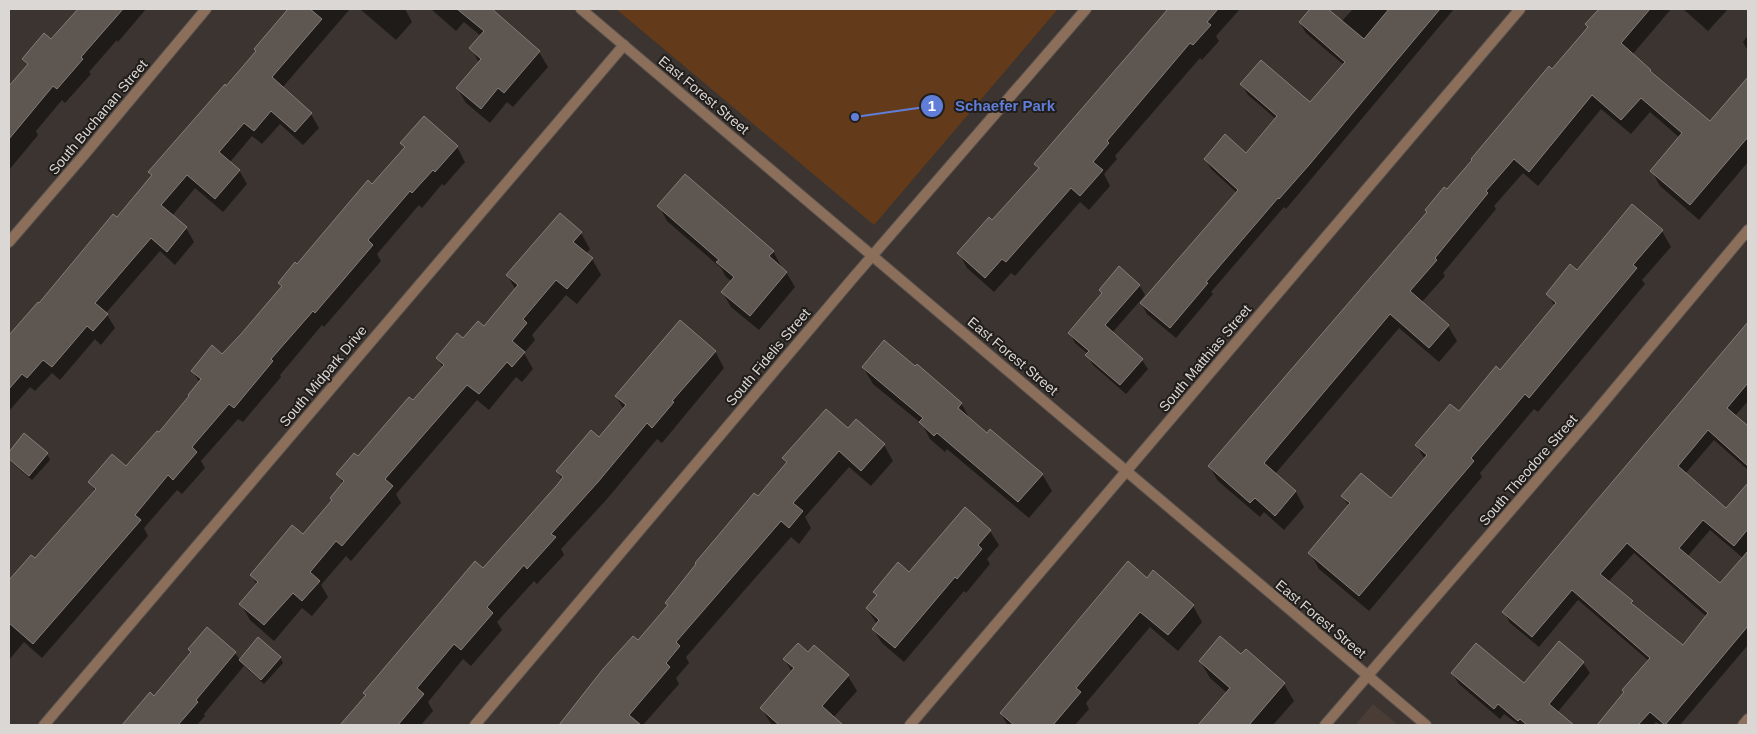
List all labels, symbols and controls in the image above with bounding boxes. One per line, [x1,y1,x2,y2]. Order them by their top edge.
street label: East Forest Street [656,53,752,137]
street label: South Buchanan Street [45,56,151,178]
callout: Schaefer Park [920,91,1065,121]
text: 1 [928,97,936,114]
text: Schaefer Park [955,97,1056,114]
street label: South Matthias Street [1156,301,1254,415]
street label: South Fidelis Street [723,305,813,409]
street label: East Forest Street [965,314,1061,398]
street label: South Midpark Drive [276,322,370,430]
street label: South Theodore Street [1476,411,1580,529]
street label: East Forest Street [1273,577,1369,661]

